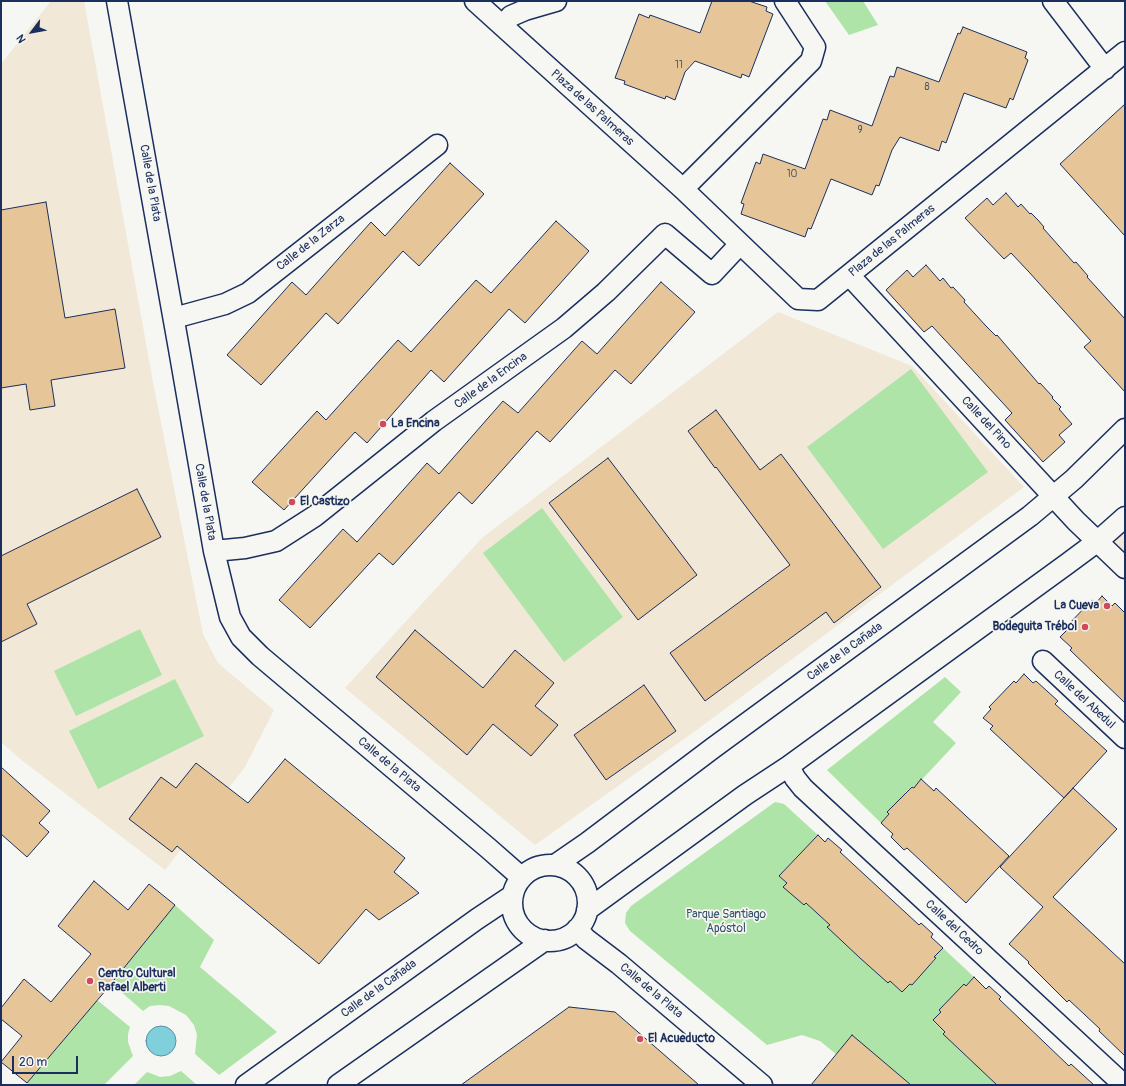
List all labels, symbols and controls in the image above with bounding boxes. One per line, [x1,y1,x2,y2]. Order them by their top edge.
north arrow [12,12,52,52]
text: N [14,32,29,45]
house number: 11 [675,59,683,71]
street label: Plaza de las Palmeras [547,67,637,149]
house number: 8 [924,81,930,93]
house number: 9 [857,124,863,136]
street label: Calle de la Plata [136,143,164,223]
house number: 10 [787,168,797,180]
street label: Plaza de las Palmeras [846,202,938,280]
street label: Calle de la Zarza [274,212,348,274]
street label: Calle de la Encina [452,350,530,412]
street label: Calle del Pino [958,394,1014,452]
place label: La Encina [391,417,439,431]
marker: La Encina [378,419,388,429]
street label: Calle de la Plata [191,462,219,542]
place label: El Castizo [300,495,350,509]
marker: El Castizo [287,497,297,507]
place label: La Cueva [1054,599,1099,613]
marker: La Cueva [1102,601,1112,611]
street label: Calle de la Cañada [804,620,886,684]
place label: Bodeguita Trébol [992,620,1077,634]
marker: Bodeguita Trébol [1080,622,1090,632]
street label: Calle del Abedul [1050,668,1118,732]
street label: Calle de la Plata [355,734,423,796]
street label: Calle del Cedro [922,897,986,959]
park label: Parque Santiago Apóstol [686,908,766,936]
street label: Calle de la Cañada [338,957,420,1021]
street label: Calle de la Plata [617,960,685,1022]
place label: Centro Cultural Rafael Alberti [98,967,176,995]
marker: Centro Cultural Rafael Alberti [85,976,95,986]
place label: El Acueducto [648,1032,715,1046]
marker: El Acueducto [635,1034,645,1044]
scale bar [14,1048,80,1074]
text: 20 m [19,1055,47,1070]

